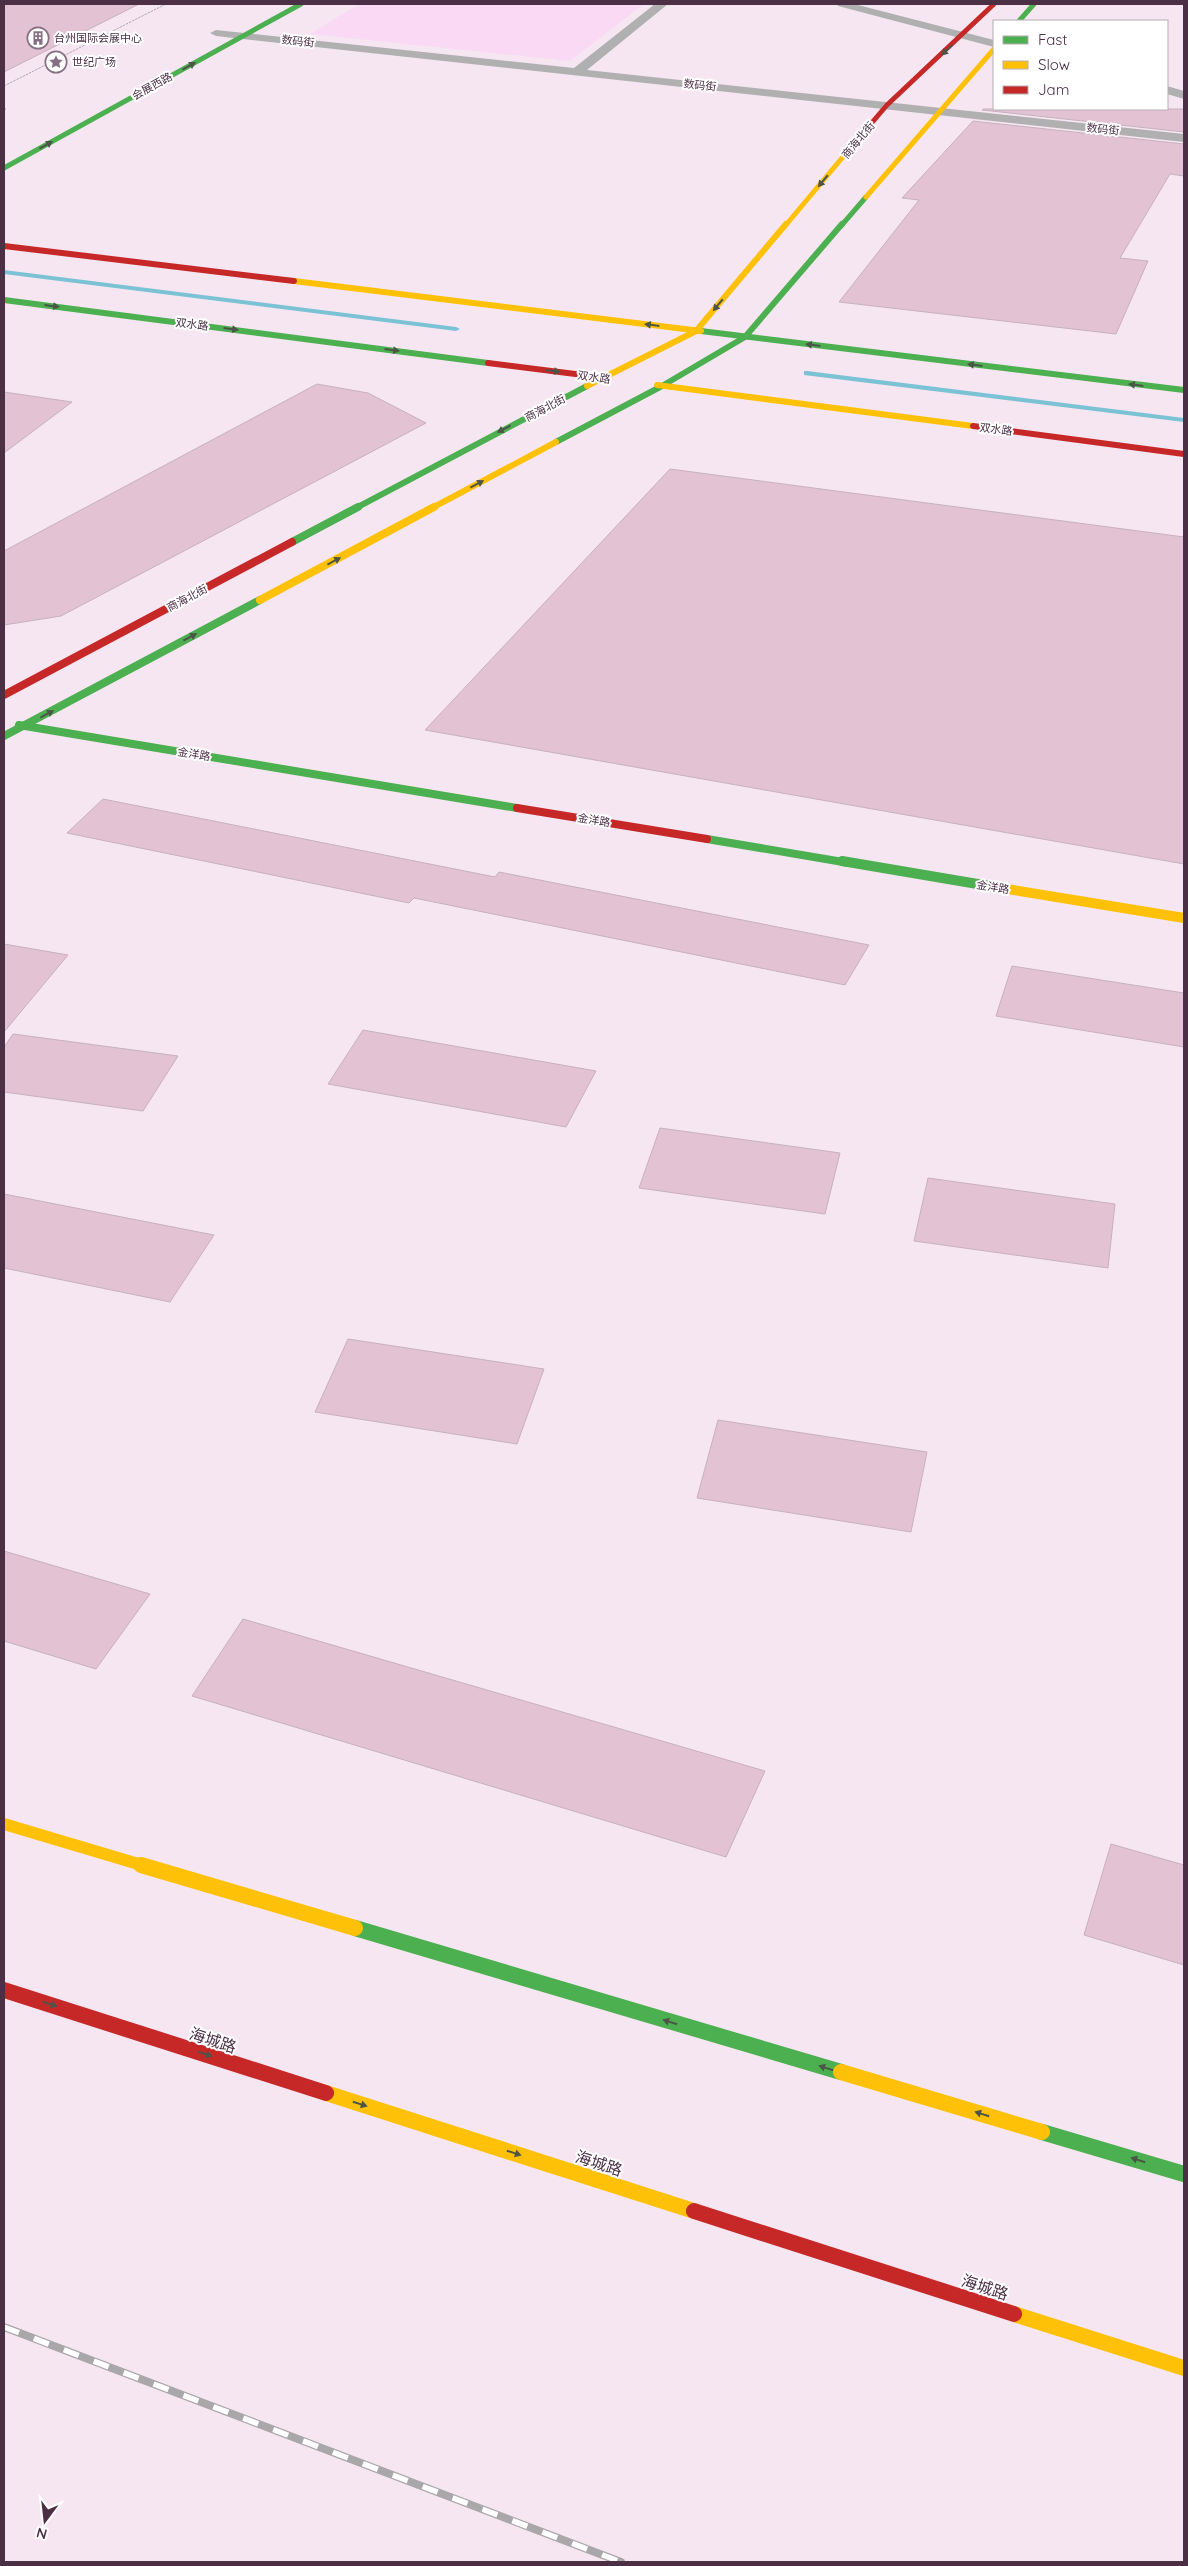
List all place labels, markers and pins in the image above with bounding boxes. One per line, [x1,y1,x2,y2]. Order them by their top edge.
building icon: 台州国际会展中心 [26,26,50,50]
place label: 台州国际会展中心 [54,31,142,45]
place icon: 世纪广场 [44,50,68,74]
place label: 世纪广场 [72,55,116,69]

